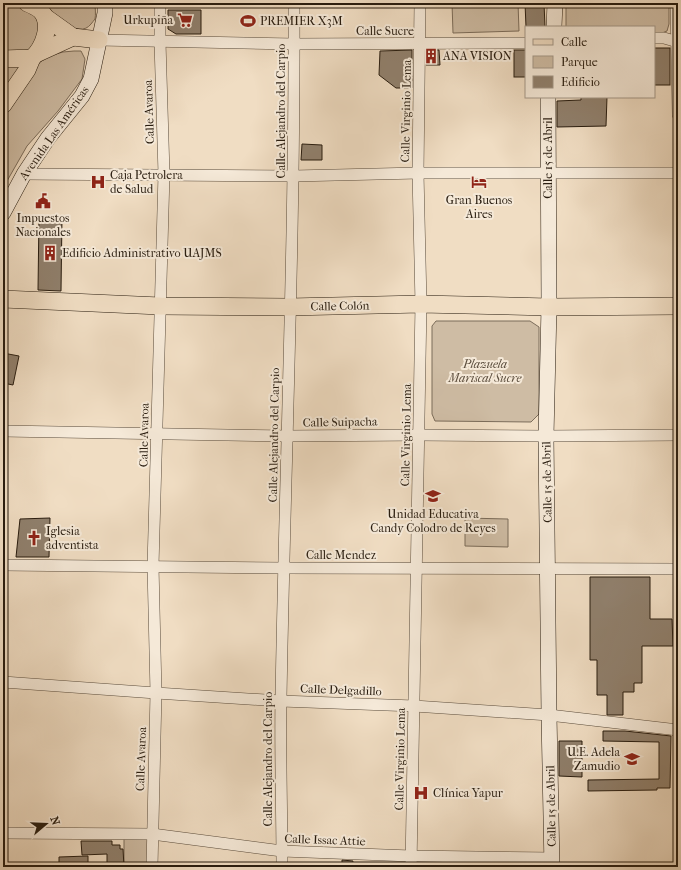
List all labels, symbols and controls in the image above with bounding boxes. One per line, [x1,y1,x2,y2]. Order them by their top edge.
supermarket icon: Urkupiña [176,11,194,29]
sports icon: PREMIER X3M [239,12,257,30]
place label: Urkupiña [123,13,173,27]
place label: PREMIER X3M [260,14,343,28]
street label: Calle Sucre [356,24,414,38]
legend [525,26,655,98]
text: Calle [561,35,587,49]
street label: Calle Alejandro del Carpio [274,44,288,178]
building icon: ANA VISION [422,47,440,65]
place label: ANA VISION [442,49,512,63]
text: Parque [561,55,598,69]
street label: Calle Virginio Lema [398,59,414,163]
text: Edificio [561,75,600,89]
street label: Calle Avaroa [141,79,157,144]
street label: Avenida Las Américas [16,83,92,184]
street label: Calle 15 de Abril [541,116,555,199]
place label: Caja Petrolera de Salud [110,168,183,196]
hospital icon: Caja Petrolera de Salud [89,173,107,191]
hotel icon: Gran Buenos Aires [470,173,488,191]
public building icon: Impuestos Nacionales [34,192,52,210]
place label: Gran Buenos Aires [446,193,513,221]
place label: Impuestos Nacionales [15,211,71,239]
building icon: Edificio Administrativo UAJMS [41,244,59,262]
place label: Edificio Administrativo UAJMS [62,246,222,260]
street label: Calle Colón [310,298,370,314]
park label: Plazuela Mariscal Sucre [448,357,523,385]
street label: Calle Alejandro del Carpio [266,368,282,502]
street label: Calle Virginio Lema [398,383,414,487]
street label: Calle Avaroa [136,402,152,467]
street label: Calle Suipacha [303,414,378,430]
street label: Calle 15 de Abril [539,440,555,523]
school or university icon: Unidad Educativa Candy Colodro de Reyes [424,487,442,505]
place label: Unidad Educativa Candy Colodro de Reyes [370,507,496,535]
place label: Iglesia adventista [46,524,99,552]
church icon: Iglesia adventista [25,529,43,547]
street label: Calle Mendez [306,548,377,562]
street label: Calle Delgadillo [300,682,382,698]
street label: Calle Alejandro del Carpio [261,692,275,826]
street label: Calle Virginio Lema [392,707,408,811]
street label: Calle Avaroa [133,726,149,791]
place label: U.E. Adela Zamudio [567,745,620,773]
school or university icon: U.E. Adela Zamudio [623,750,641,768]
street label: Calle 15 de Abril [543,764,559,847]
hospital icon: Clínica Yapur [412,784,430,802]
place label: Clínica Yapur [433,786,504,800]
north arrow [26,804,66,844]
text: N [47,815,63,828]
street label: Calle Issac Attie [284,832,366,848]

